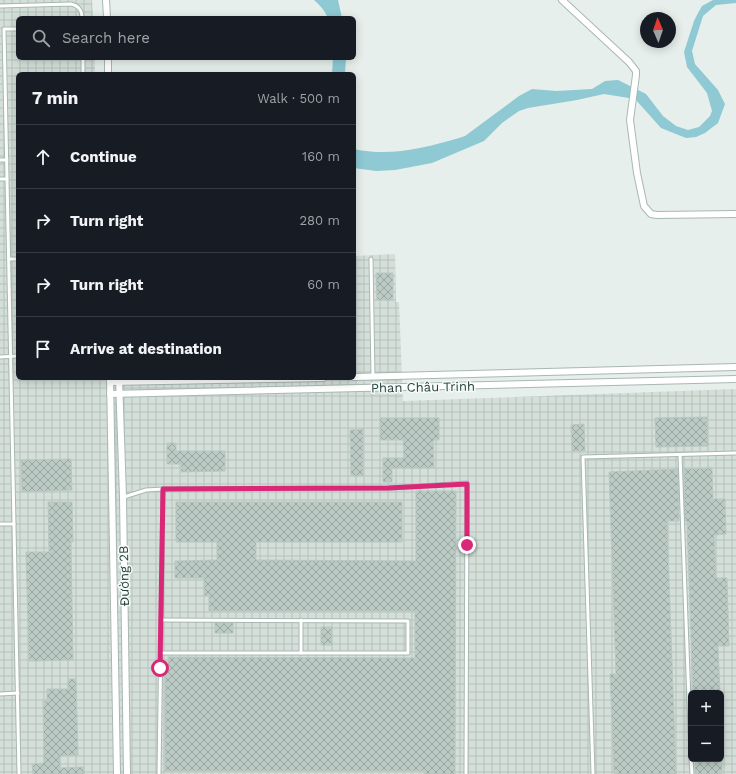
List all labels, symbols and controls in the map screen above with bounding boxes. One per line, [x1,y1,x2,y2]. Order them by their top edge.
north arrow [640,12,676,48]
search box [16,16,356,60]
icon: search [30,27,52,49]
text: Search here [62,29,150,47]
text: 7 min [32,88,78,108]
text: Walk · 500 m [257,91,340,106]
icon: ahead [32,146,54,168]
text: Continue [70,148,137,166]
text: 160 m [302,149,340,164]
icon: right [32,210,54,232]
text: Turn right [70,212,143,230]
text: 280 m [300,213,340,228]
icon: right [32,274,54,296]
text: Turn right [70,276,143,294]
text: 60 m [307,277,340,292]
icon: arrive [32,338,54,360]
text: Arrive at destination [70,340,222,358]
street label: Phan Châu Trinh [371,379,475,395]
route end [458,536,476,554]
street label: Đường 2B [116,545,132,607]
route start [151,659,169,677]
map controls [688,690,724,762]
button: + [688,690,724,726]
button: − [688,726,724,762]

